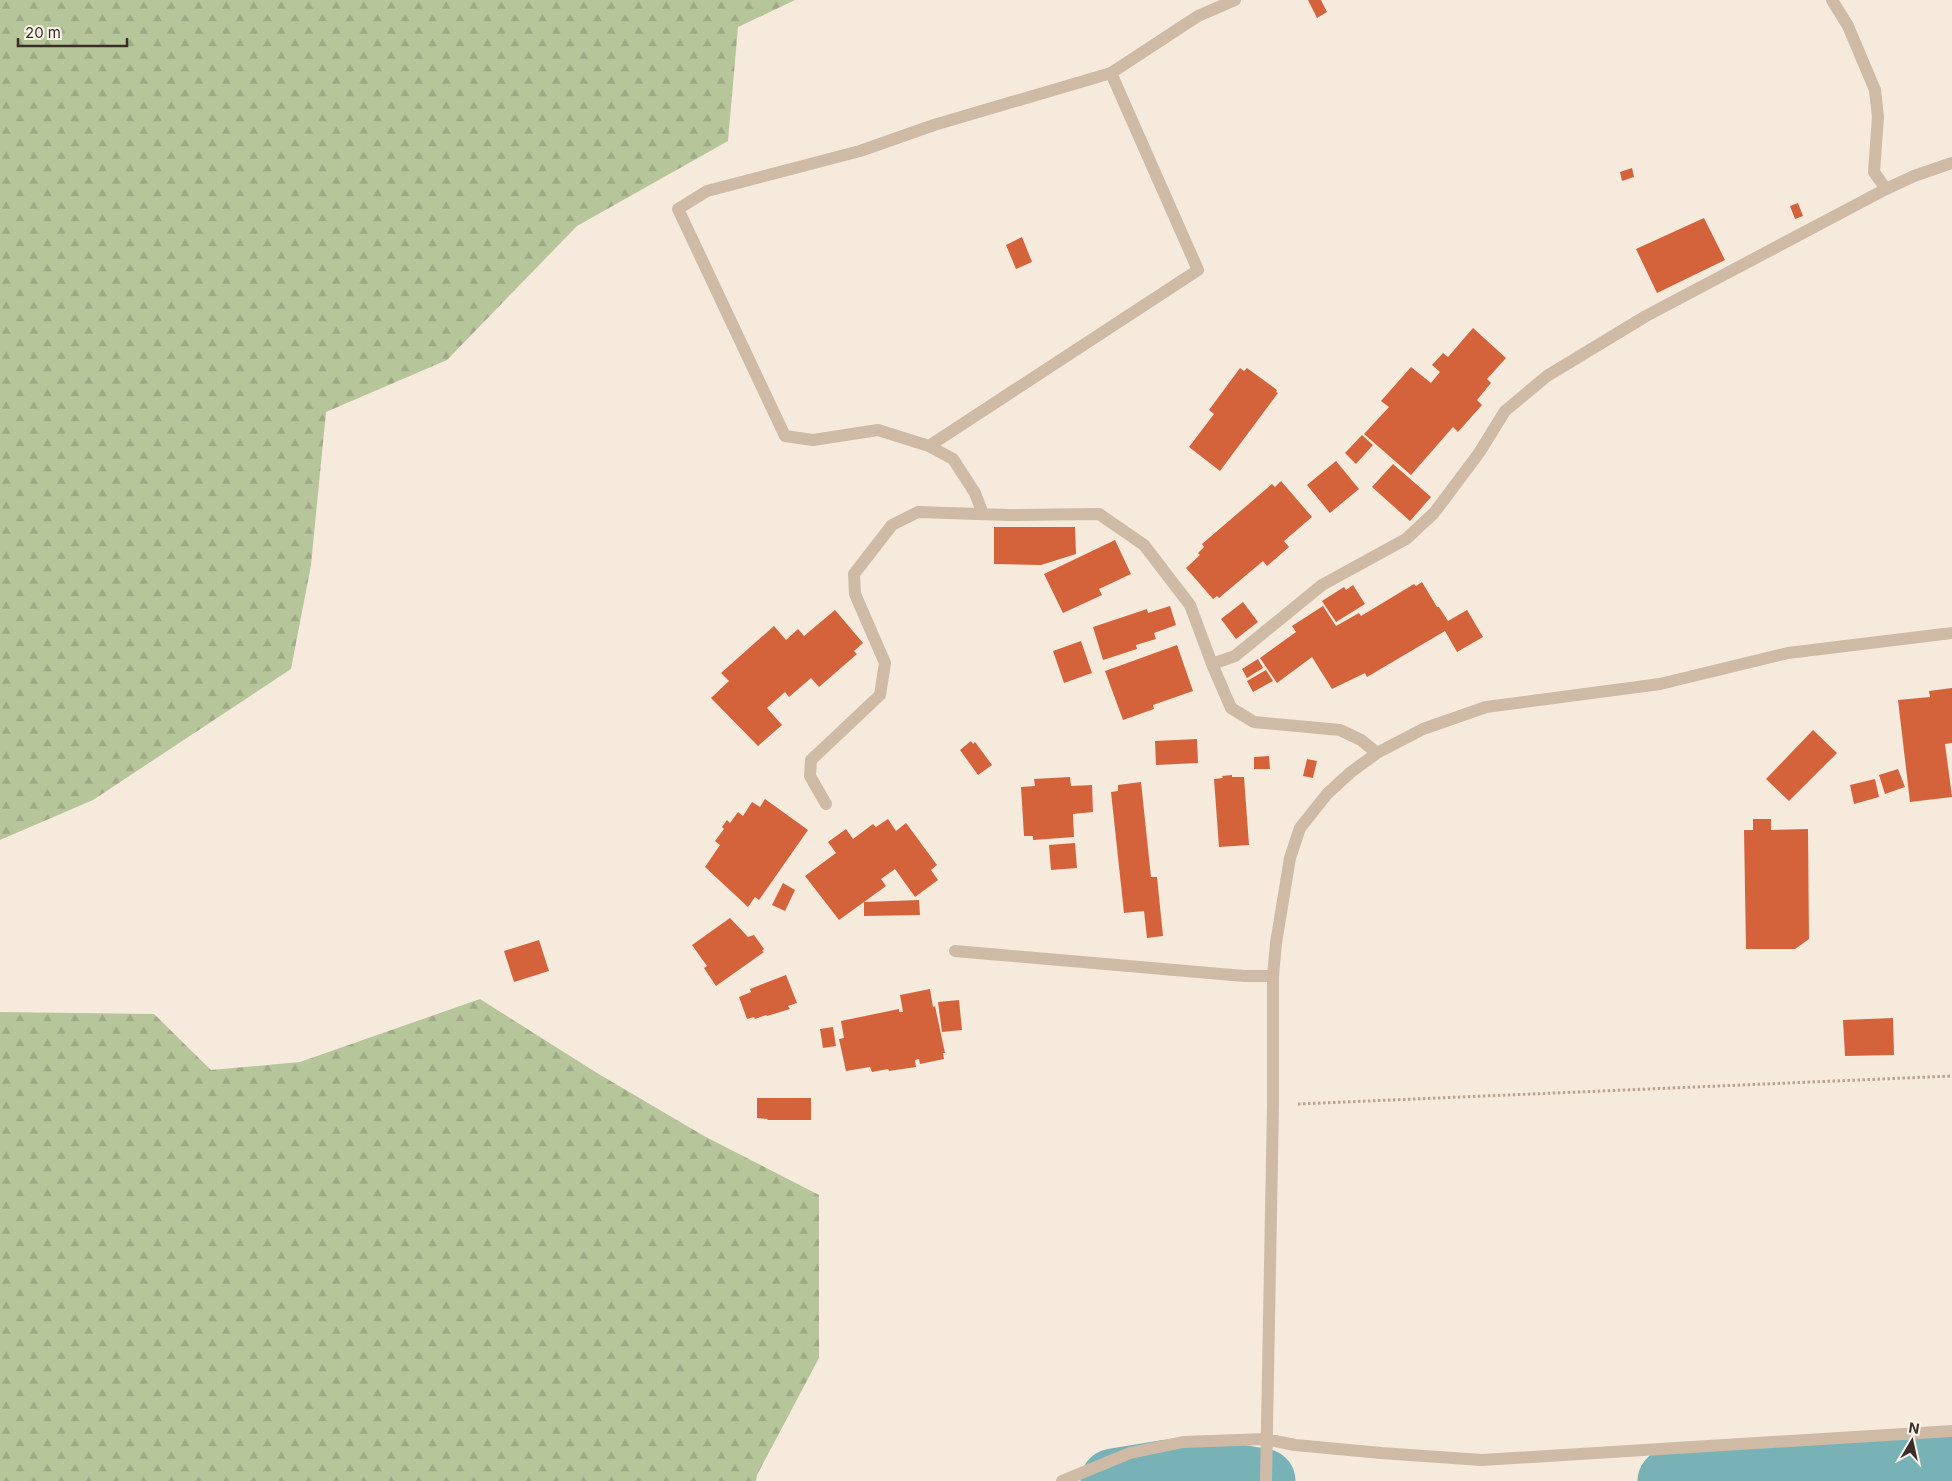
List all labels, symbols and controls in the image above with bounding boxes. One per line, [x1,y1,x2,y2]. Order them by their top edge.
scale bar [18,15,126,47]
text: 20 m [25,23,61,42]
north arrow [1887,1416,1937,1466]
text: N [1908,1418,1921,1437]

